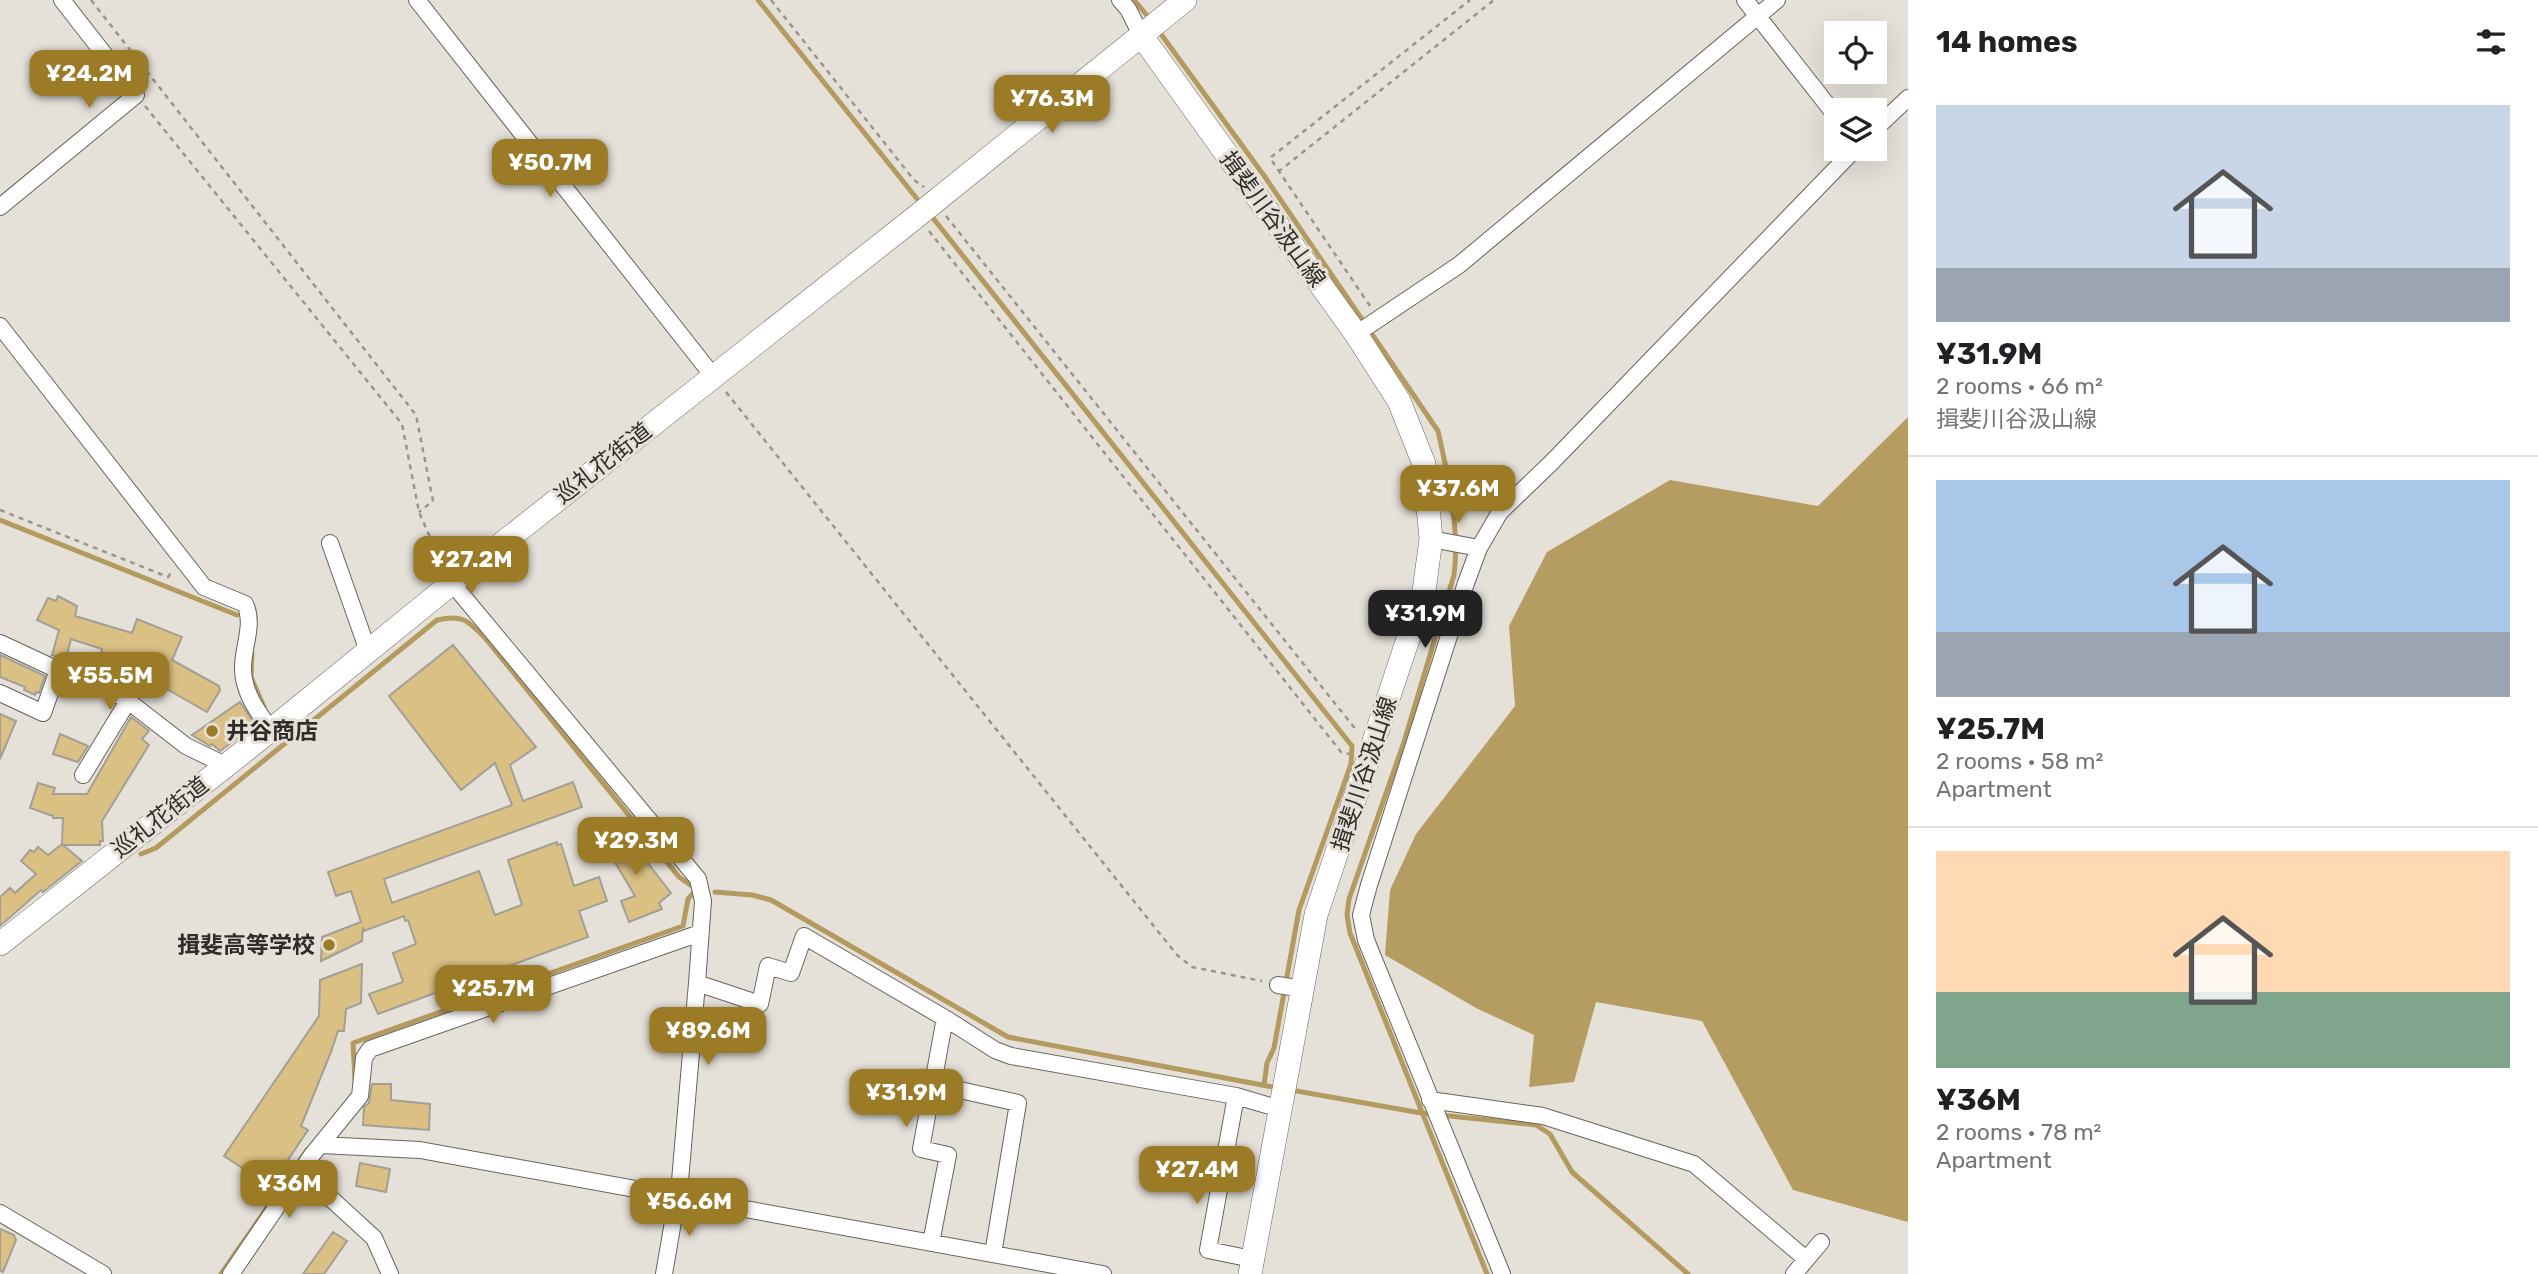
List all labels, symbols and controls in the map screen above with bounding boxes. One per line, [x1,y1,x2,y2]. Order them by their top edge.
map controls [1824,21,1887,161]
button: locate [1824,21,1887,84]
icon: filters [2472,23,2510,61]
text: 14 homes [1936,24,2078,60]
pin: ¥24.2M [32,50,146,110]
text: ¥24.2M [46,59,132,87]
pin: ¥76.3M [995,76,1109,135]
text: ¥76.3M [1010,84,1094,112]
button: layers [1824,98,1887,161]
pin: ¥50.7M [493,140,607,199]
street label: 揖斐川谷汲山線 [1214,146,1332,292]
text: ¥50.7M [508,148,592,176]
icon: home [2160,151,2286,277]
text: ¥31.9M [1936,336,2042,372]
text: 2 rooms · 66 m² [1936,372,2103,400]
text: 揖斐川谷汲山線 [1936,405,2097,433]
street label: 巡礼花街道 [549,417,657,509]
pin: ¥37.6M [1401,466,1515,525]
text: ¥37.6M [1416,474,1500,502]
icon: home [2160,526,2286,652]
pin: ¥27.2M [414,536,528,596]
text: ¥27.2M [429,545,513,573]
pin: ¥31.9M [1368,590,1482,650]
text: ¥31.9M [1384,599,1466,627]
pin: ¥55.5M [53,652,167,712]
text: ¥55.5M [67,661,153,689]
street label: 揖斐川谷汲山線 [1326,693,1402,855]
text: ¥25.7M [1936,711,2045,747]
place label: 井谷商店 [226,717,318,745]
marker: 井谷商店 [204,723,220,739]
text: 2 rooms · 58 m² [1936,747,2103,775]
street label: 巡礼花街道 [106,771,214,863]
text: Apartment [1936,775,2052,803]
pin: ¥29.3M [579,818,693,877]
text: ¥29.3M [593,826,679,854]
icon: home [2160,897,2286,1023]
place label: 揖斐高等学校 [177,931,315,959]
marker: 揖斐高等学校 [321,937,337,953]
pin: ¥25.7M [436,965,550,1025]
text: ¥25.7M [451,974,535,1002]
pin: ¥89.6M [651,1007,765,1067]
text: ¥89.6M [665,1016,751,1044]
pin: ¥31.9M [849,1070,963,1129]
text: ¥31.9M [865,1078,947,1106]
text: ¥36M [1936,1082,2021,1118]
text: 2 rooms · 78 m² [1936,1118,2101,1146]
pin: ¥27.4M [1140,1146,1254,1206]
text: Apartment [1936,1146,2052,1174]
text: ¥27.4M [1155,1155,1239,1183]
pin: ¥36M [248,1160,330,1220]
text: ¥36M [256,1169,322,1197]
pin: ¥56.6M [632,1178,746,1238]
text: ¥56.6M [646,1187,732,1215]

